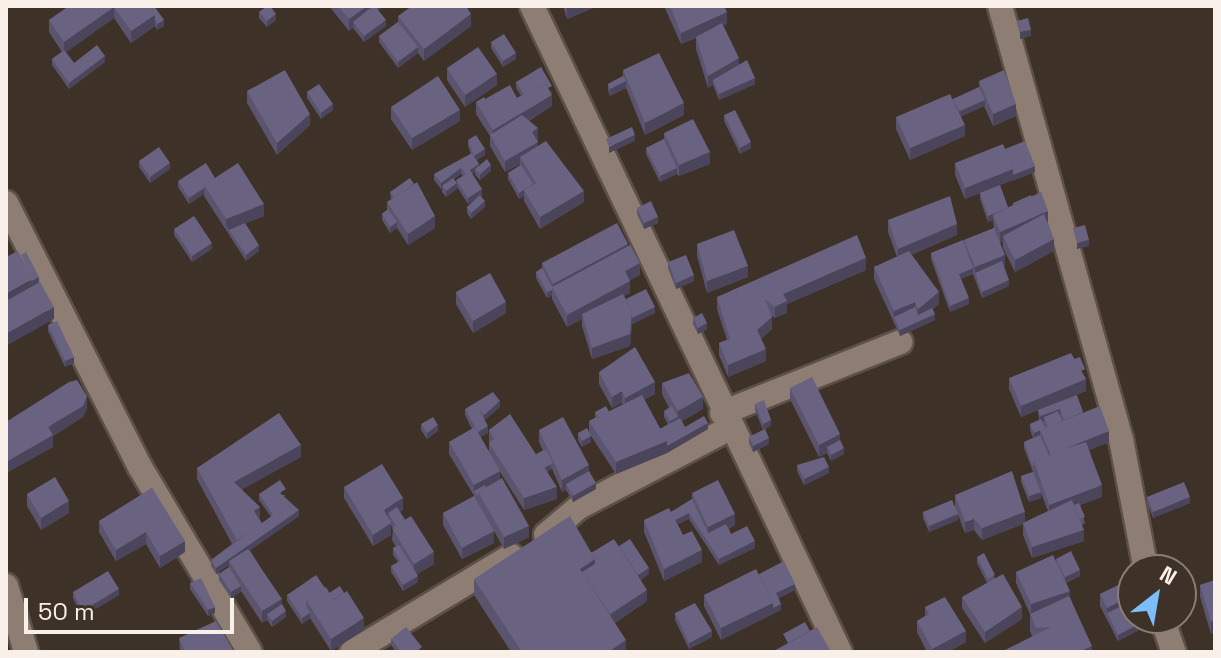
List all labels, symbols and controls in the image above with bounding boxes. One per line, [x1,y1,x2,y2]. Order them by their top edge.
north arrow [1117,554,1197,634]
text: N [1155,559,1182,591]
scale bar [28,582,238,632]
text: 50 m [38,596,95,627]

